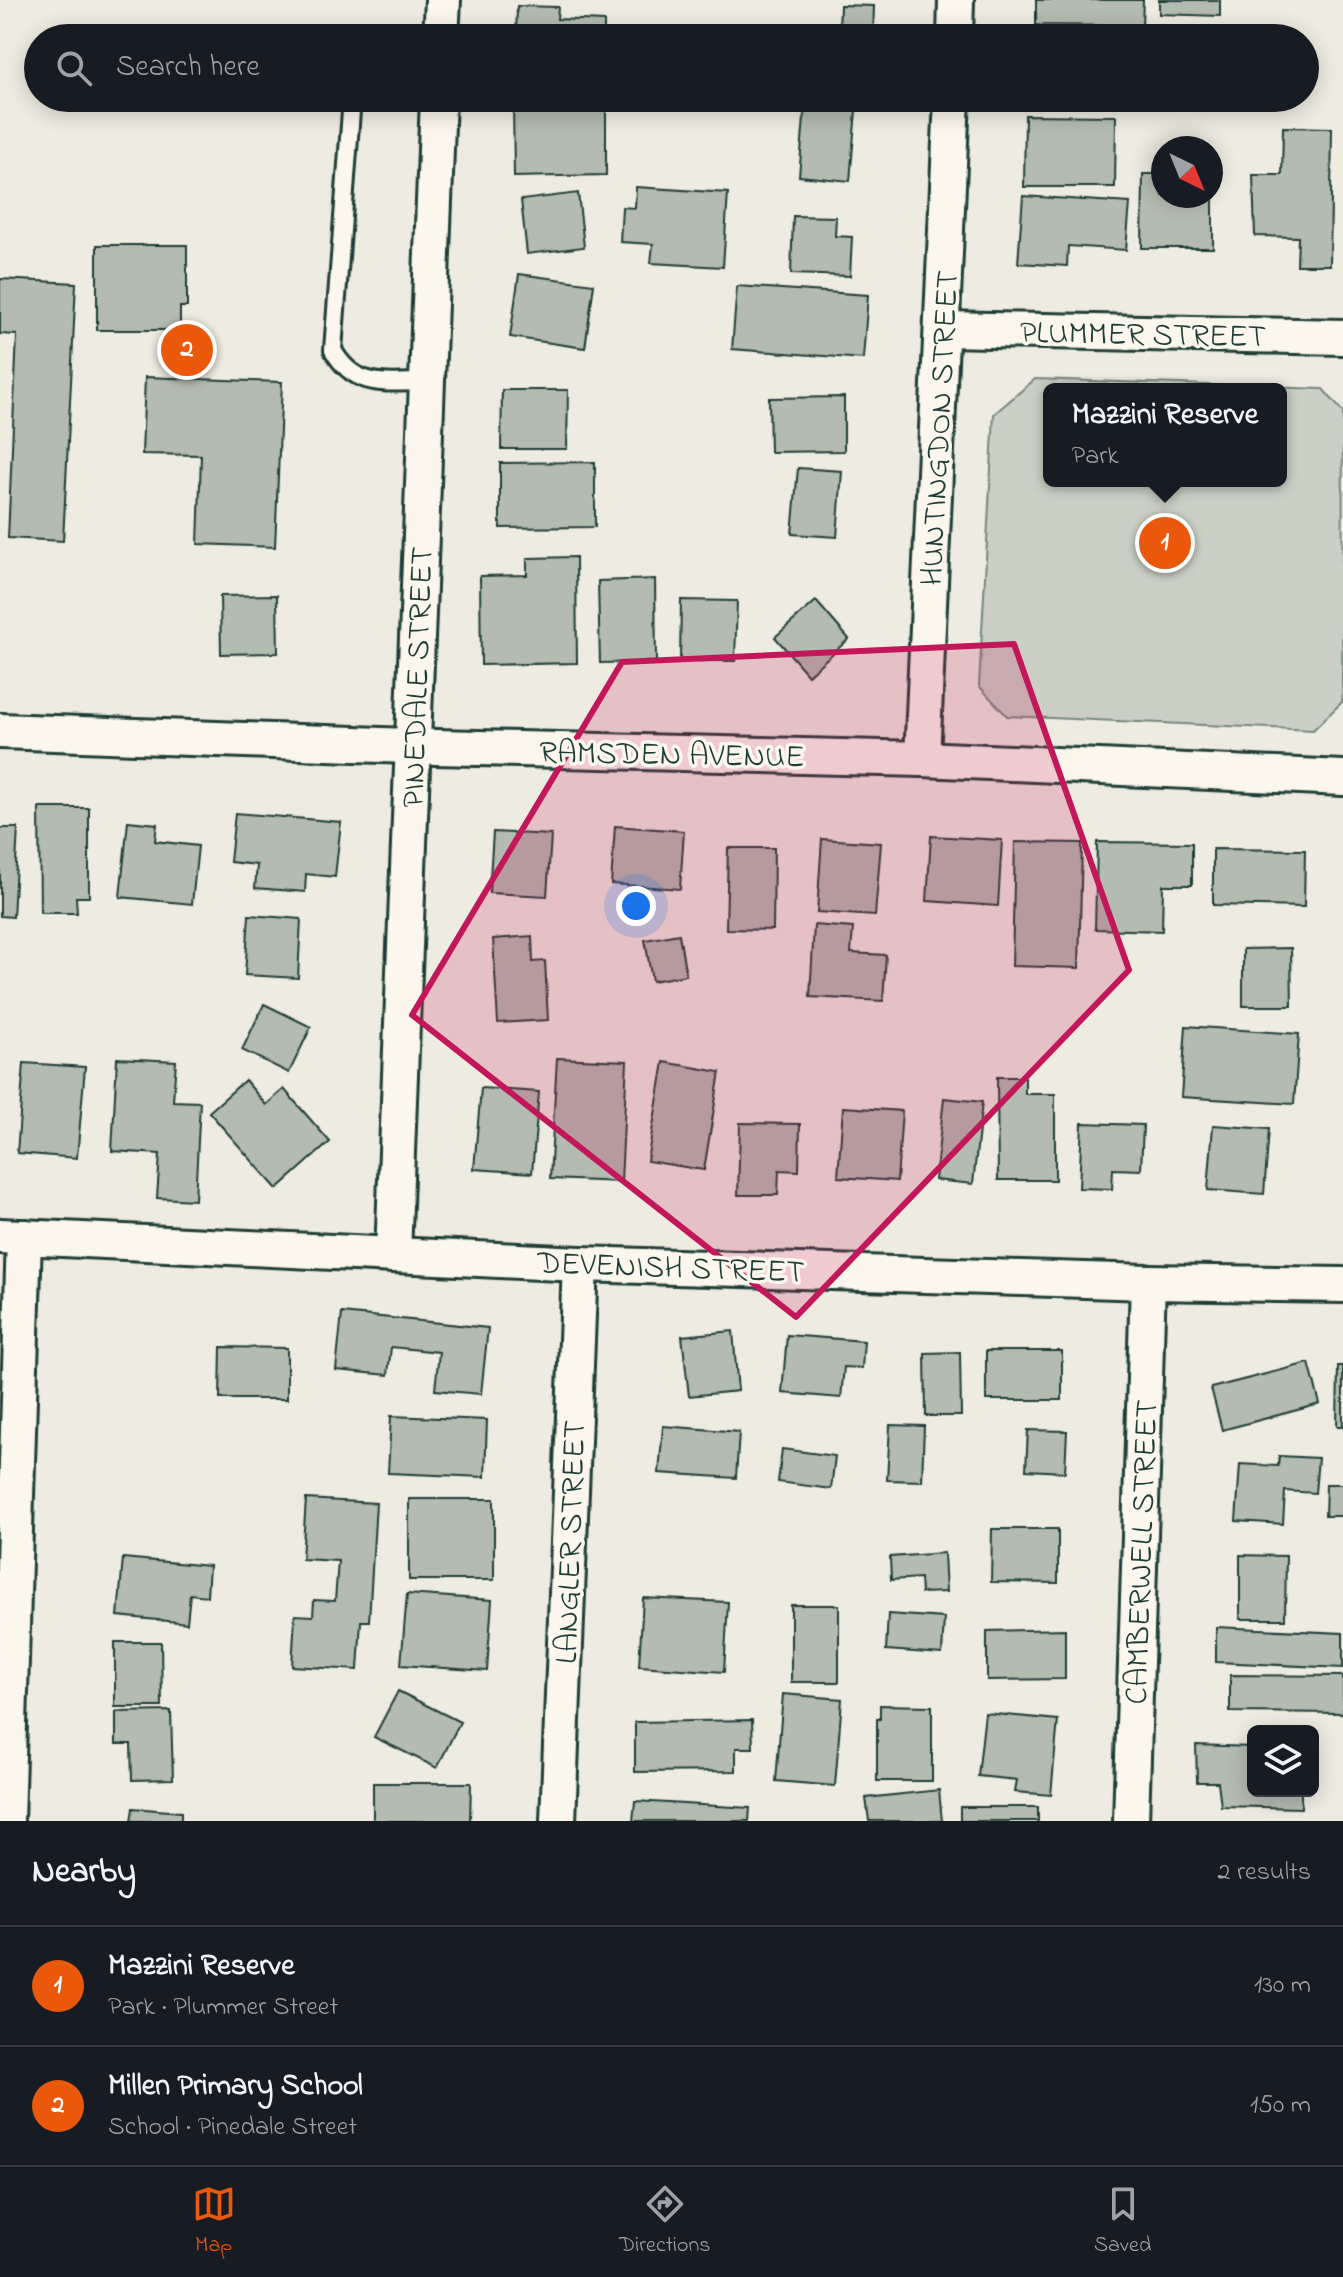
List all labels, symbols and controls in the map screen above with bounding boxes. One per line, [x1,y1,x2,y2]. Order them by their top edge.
search box [24,24,1319,112]
icon: search [52,46,96,90]
text: Search here [116,46,260,90]
north arrow [1151,136,1223,208]
street label: HUNTINGDON STREET [910,269,973,587]
street label: PLUMMER STREET [1019,311,1266,362]
pin: 2 [161,320,213,380]
popup [1043,383,1287,487]
text: Mazzini Reserve [1072,394,1258,438]
text: Park [1072,438,1119,476]
pin: 1 [1139,513,1191,573]
street label: PINEDALE STREET [391,546,448,808]
street label: RAMSDEN AVENUE [539,731,805,782]
your location [616,886,656,926]
street label: DEVENISH STREET [536,1241,805,1298]
street label: CAMBERWELL STREET [1115,1399,1172,1705]
street label: LANGLER STREET [545,1419,600,1665]
map controls [1247,1725,1319,1797]
button: layers [1247,1725,1319,1797]
text: Nearby [32,1848,136,1898]
text: 2 results [1218,1854,1311,1892]
text: Mazzini Reserve [108,1945,295,1989]
text: 1 [54,1967,62,2005]
text: 130 m [1254,1967,1311,2005]
text: Park · Plummer Street [108,1989,338,2027]
text: Millen Primary School [108,2065,363,2109]
text: 2 [52,2087,64,2125]
text: 150 m [1250,2087,1311,2125]
text: School · Pinedale Street [108,2109,357,2147]
tab: Map [192,2182,236,2262]
tab: Directions [619,2182,711,2262]
tab: Saved [1094,2182,1151,2262]

